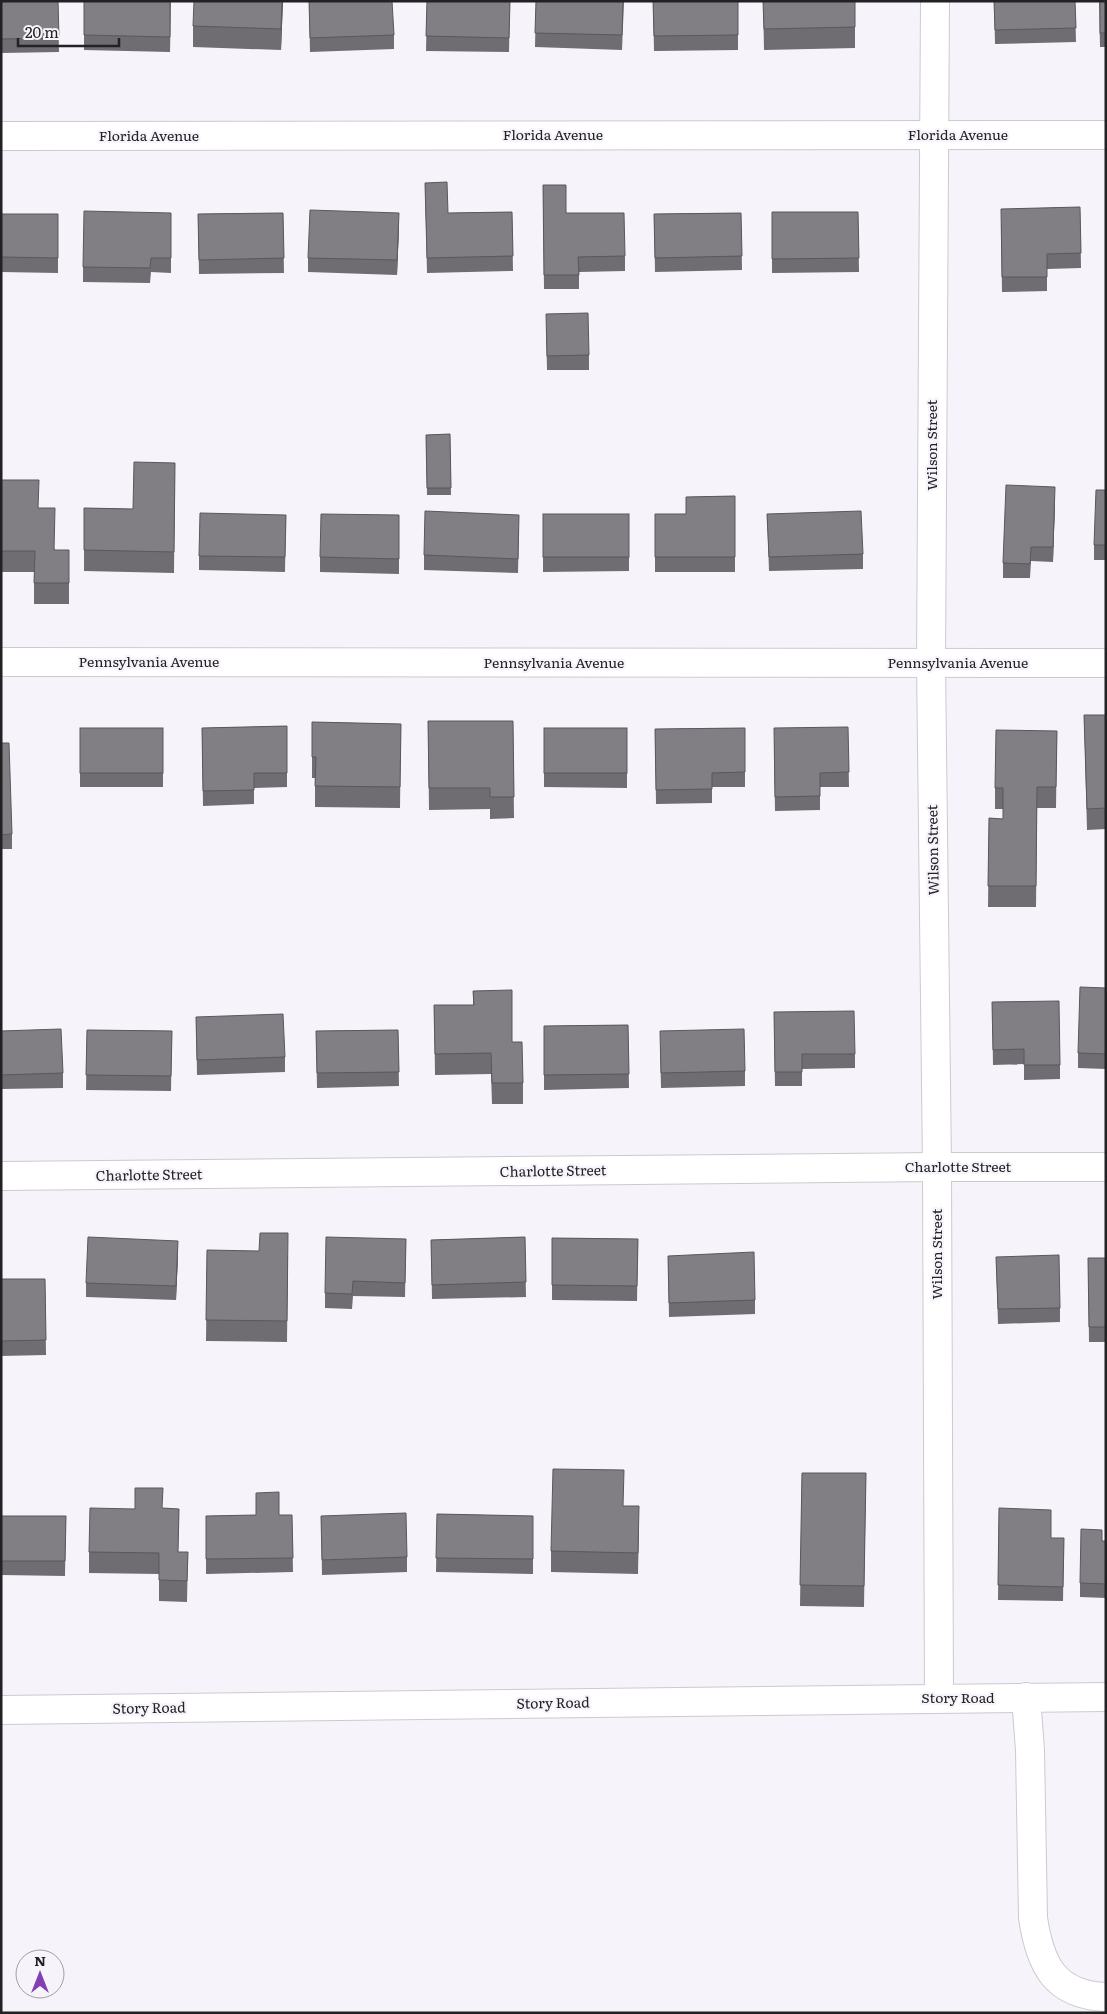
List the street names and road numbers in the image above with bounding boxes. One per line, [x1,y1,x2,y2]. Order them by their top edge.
street label: Florida Avenue [503,124,603,144]
street label: Florida Avenue [908,124,1008,144]
street label: Florida Avenue [99,125,199,145]
street label: Wilson Street [921,399,941,490]
street label: Pennsylvania Avenue [79,651,219,671]
street label: Pennsylvania Avenue [484,652,624,672]
street label: Pennsylvania Avenue [888,652,1028,672]
street label: Wilson Street [921,804,943,896]
street label: Charlotte Street [905,1156,1012,1176]
street label: Charlotte Street [500,1159,607,1181]
street label: Charlotte Street [96,1163,203,1185]
street label: Wilson Street [926,1208,946,1299]
street label: Story Road [921,1687,995,1707]
street label: Story Road [516,1691,590,1713]
street label: Story Road [112,1696,186,1718]

